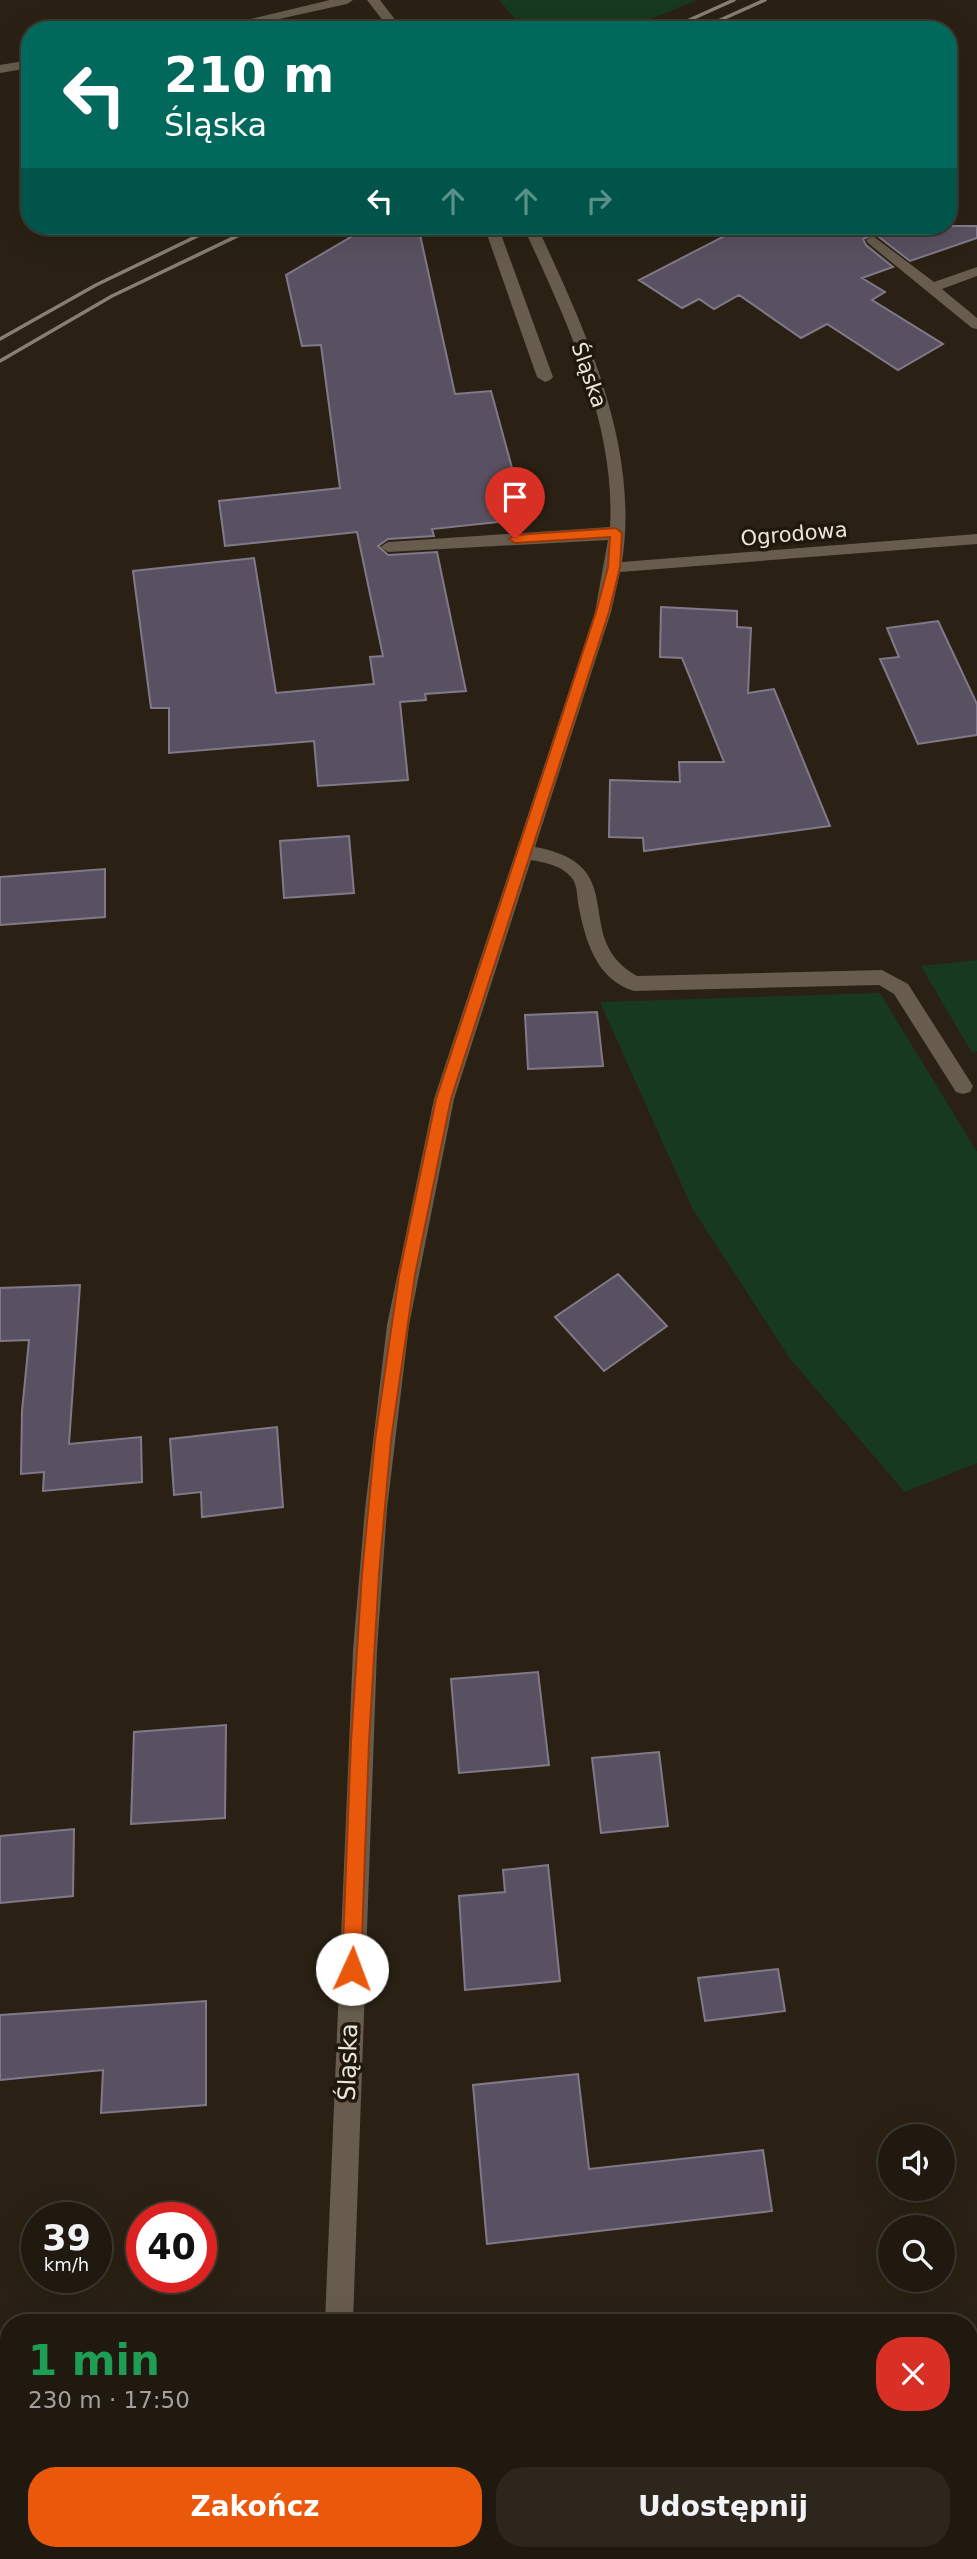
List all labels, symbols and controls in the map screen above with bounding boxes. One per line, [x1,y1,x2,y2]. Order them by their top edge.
text: 210 m [164,47,334,104]
icon: left [49,49,140,140]
text: Śląska [164,106,267,144]
icon: left [361,182,399,220]
icon: ahead [434,182,472,220]
icon: ahead [507,182,545,220]
icon: right [580,182,618,220]
street label: Śląska [567,339,612,411]
pin [485,467,545,539]
icon: arrive [496,478,534,516]
street label: Ogrodowa [740,517,848,551]
position arrow [315,1932,389,2006]
street label: Śląska [331,2023,363,2101]
map controls [878,2124,955,2292]
button: sound [878,2124,955,2201]
speed limit sign: 40 [126,2202,217,2293]
button: search [878,2215,955,2292]
text: 39 [42,2218,91,2258]
text: km/h [44,2254,89,2275]
text: 1 min [28,2336,160,2385]
button: close [876,2337,950,2411]
text: 230 m · 17:50 [28,2387,190,2413]
button: Zakończ [28,2467,482,2547]
button: Udostępnij [496,2467,950,2547]

